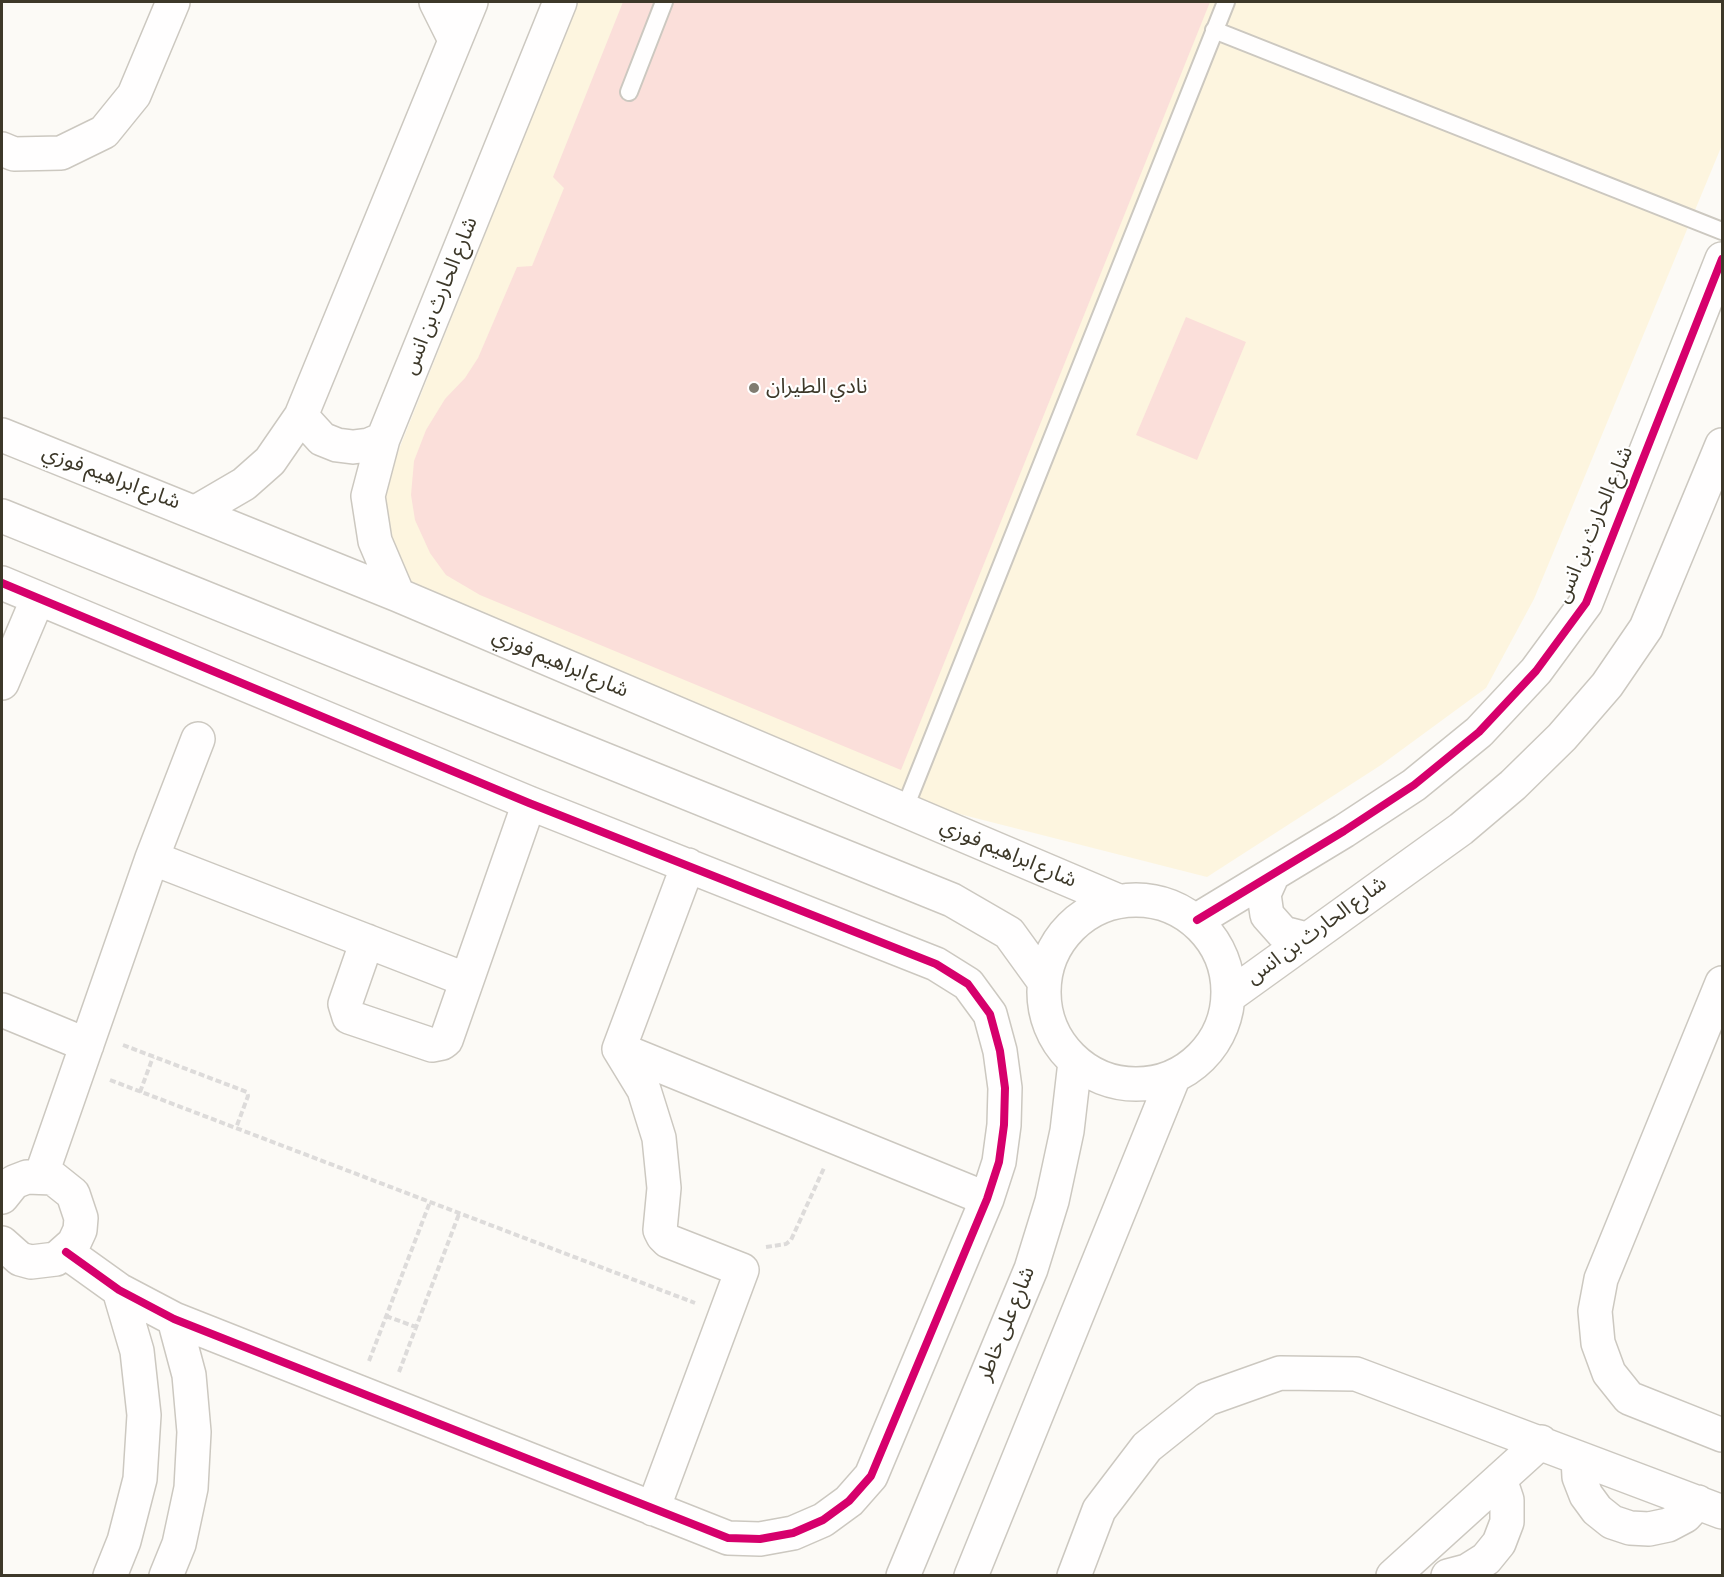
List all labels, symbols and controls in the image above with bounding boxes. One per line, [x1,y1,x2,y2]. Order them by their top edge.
street label: شارع الحارث بن انس [398,214,484,378]
place label: نادي الطيران [766,375,867,401]
marker: نادي الطيران [747,381,761,395]
street label: شارع ابراهيم فوزي [38,440,184,516]
street label: شارع الحارث بن انس [1551,443,1639,607]
street label: شارع ابراهيم فوزي [488,624,632,704]
street label: شارع ابراهيم فوزي [936,814,1080,894]
street label: شارع الحارث بن انس [1242,872,1392,990]
street label: شارع على خاطر [973,1263,1041,1385]

